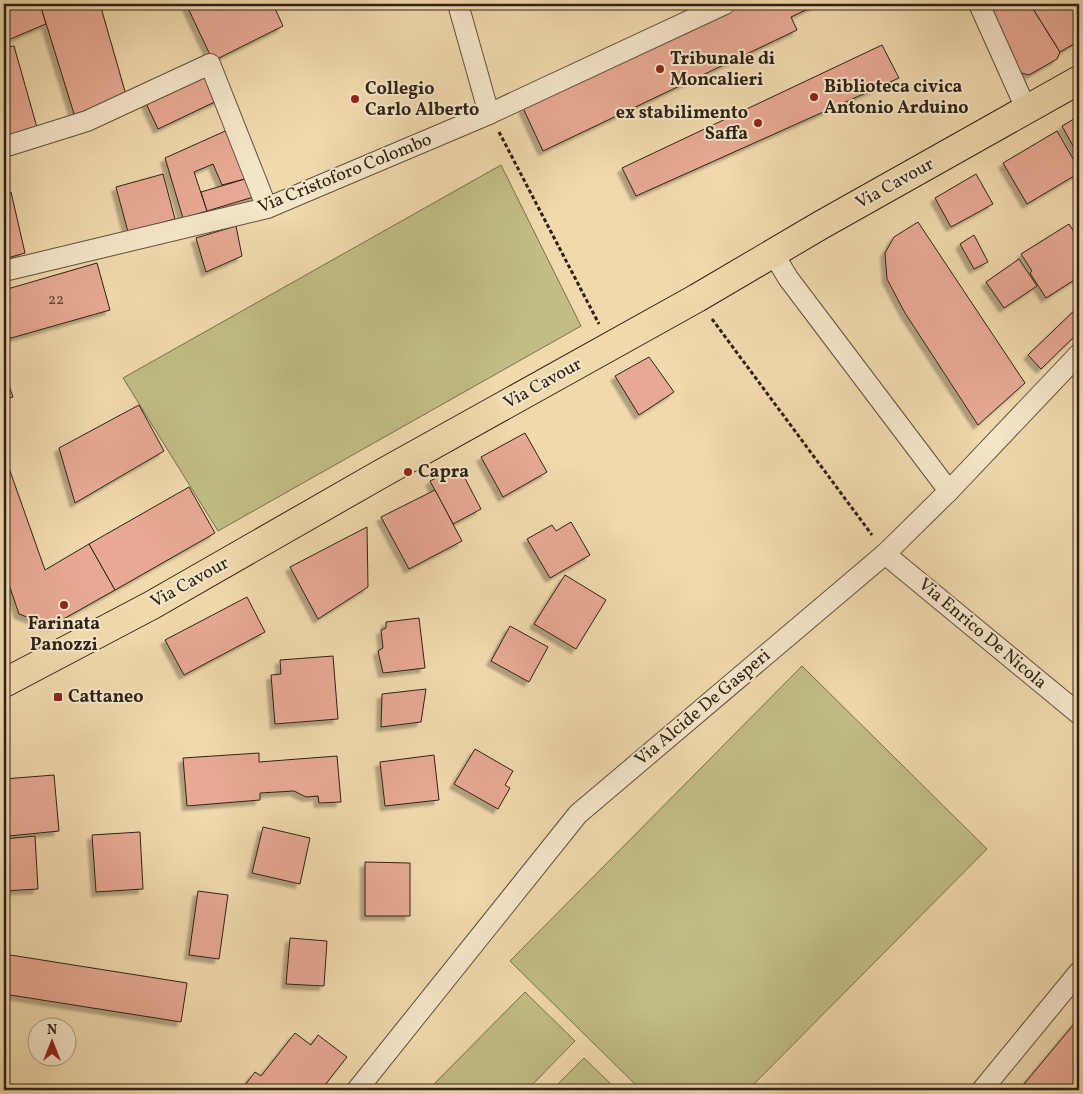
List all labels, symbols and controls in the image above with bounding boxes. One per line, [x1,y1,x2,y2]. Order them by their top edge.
place label: Tribunale di Moncalieri [670,47,775,93]
marker: Tribunale di Moncalieri [654,63,666,75]
place label: Biblioteca civica Antonio Arduino [824,75,969,121]
place label: Collegio Carlo Alberto [365,77,479,123]
marker: Biblioteca civica Antonio Arduino [808,91,820,103]
marker: Collegio Carlo Alberto [349,93,361,105]
place label: ex stabilimento Saffa [616,101,748,147]
marker: ex stabilimento Saffa [752,117,764,129]
street label: Via Cristoforo Colombo [254,128,436,220]
street label: Via Cavour [851,152,939,216]
house number: 22 [48,290,64,311]
street label: Via Cavour [499,352,587,416]
place label: Capra [418,460,469,485]
marker: Capra [402,466,414,478]
street label: Via Cavour [146,551,234,615]
street label: Via Enrico De Nicola [912,573,1052,695]
marker: Farinata Panozzi [58,599,70,611]
place label: Farinata Panozzi [28,612,100,658]
street label: Via Alcide De Gasperi [630,644,776,772]
place label: Cattaneo [68,685,144,710]
marker: Cattaneo [52,691,64,703]
north arrow [28,1016,78,1066]
text: N [47,1021,57,1040]

